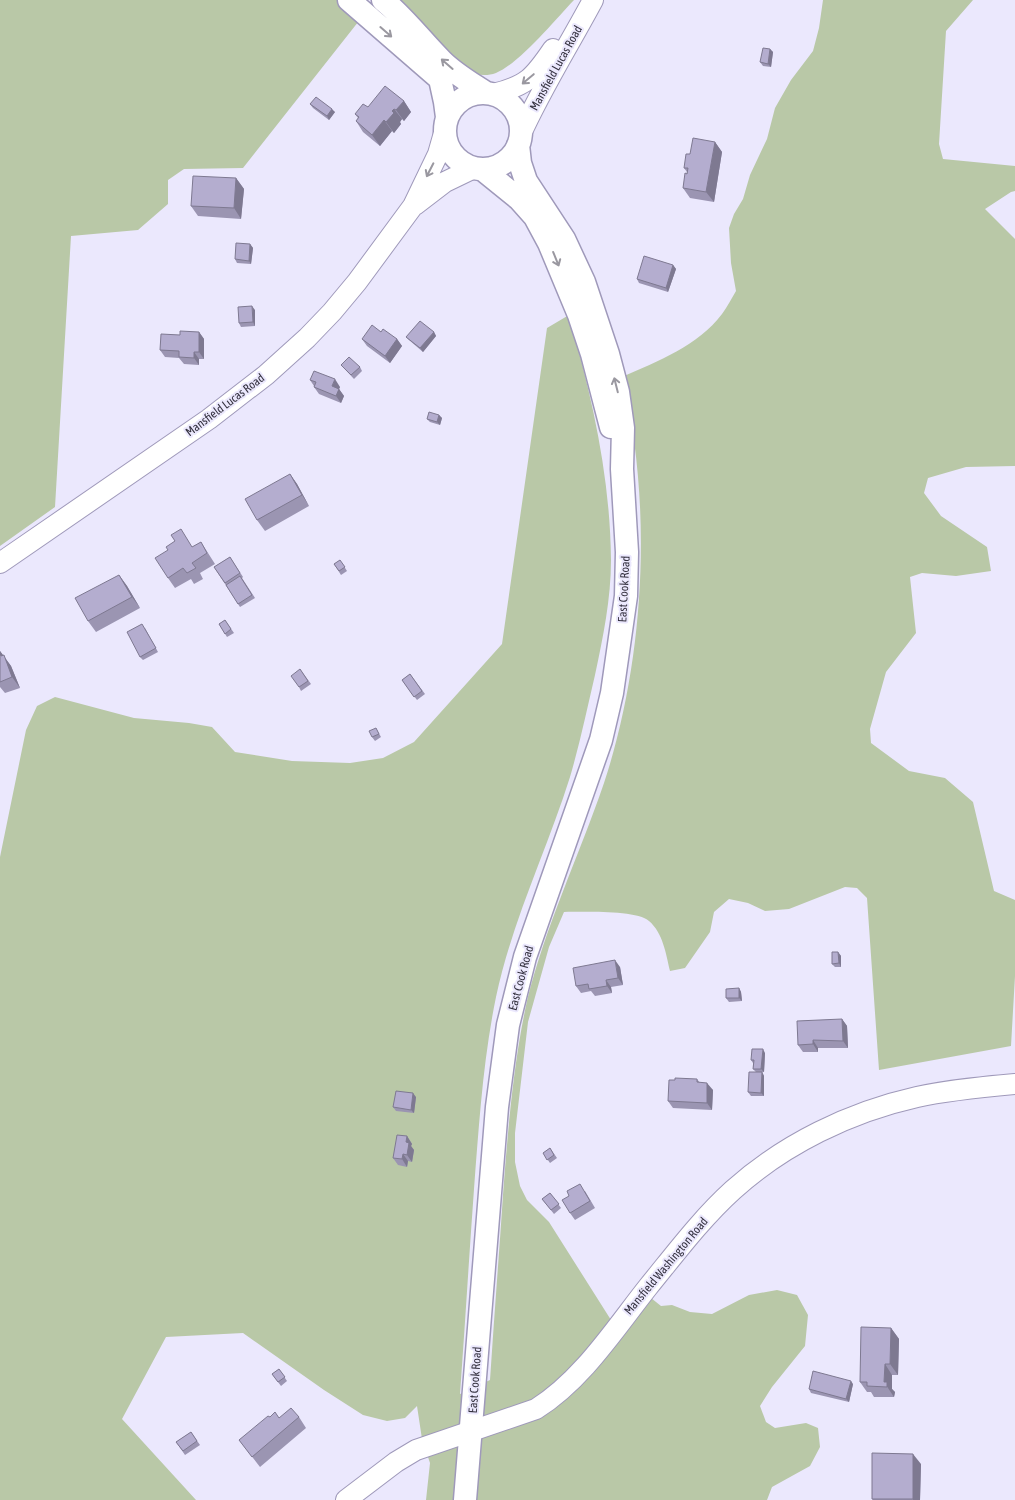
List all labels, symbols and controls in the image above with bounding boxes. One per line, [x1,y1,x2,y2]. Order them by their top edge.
street label: Mansfield Lucas Road [527,23,585,113]
one-way arrow [379,26,392,37]
one-way arrow [440,58,453,70]
one-way arrow [522,73,535,84]
one-way arrow [425,162,434,177]
one-way arrow [551,251,561,266]
street label: Mansfield Lucas Road [183,371,267,439]
one-way arrow [611,378,620,394]
street label: East Cook Road [615,555,633,623]
street label: East Cook Road [506,944,536,1012]
street label: Mansfield Washington Road [621,1215,711,1317]
street label: East Cook Road [466,1346,484,1414]

